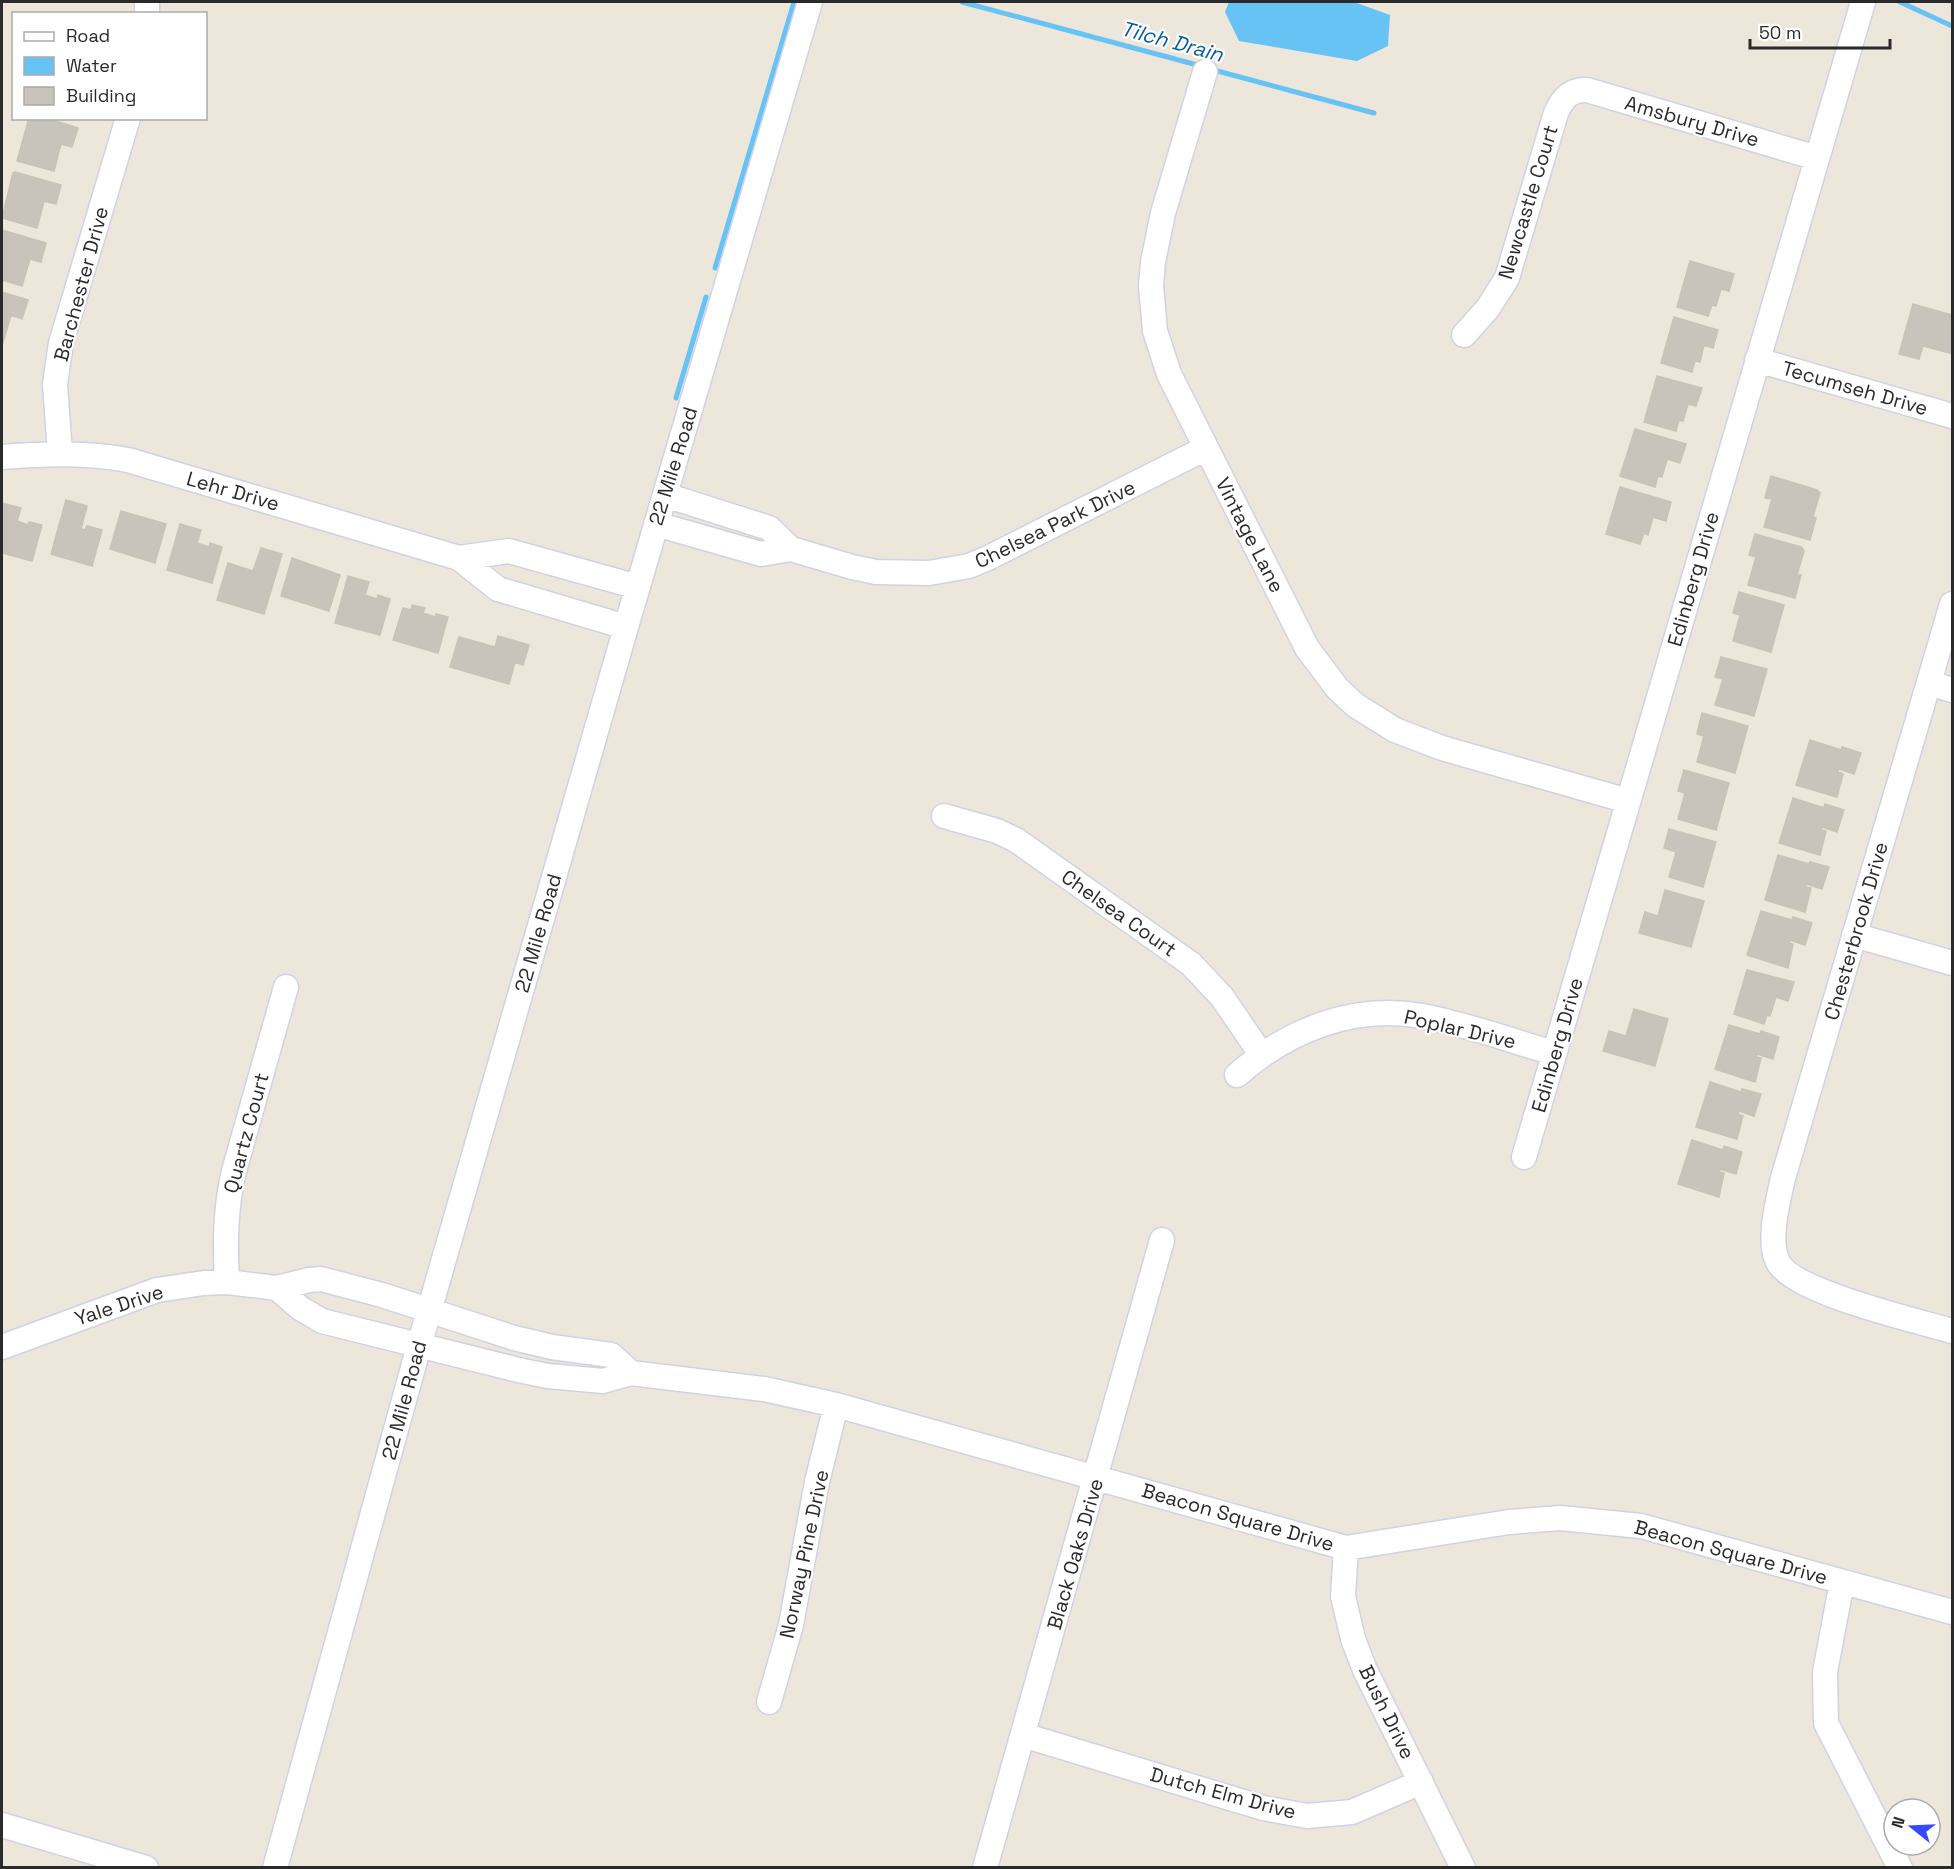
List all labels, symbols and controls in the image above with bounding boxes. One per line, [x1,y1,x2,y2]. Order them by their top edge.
legend [12,12,207,120]
scale bar [1750,12,1890,50]
water label: Tilch Drain [1118,14,1227,68]
text: 50 m [1759,21,1801,44]
text: Road [66,24,110,47]
text: Water [66,54,117,77]
text: Building [66,84,136,107]
street label: Amsbury Drive [1622,89,1762,153]
street label: Newcastle Court [1492,122,1564,282]
street label: Barchester Drive [48,204,114,364]
street label: Tecumseh Drive [1779,355,1931,421]
street label: 22 Mile Road [643,404,703,528]
street label: Lehr Drive [183,465,283,517]
street label: Vintage Lane [1210,473,1290,597]
street label: Chelsea Park Drive [970,474,1140,574]
street label: Edinberg Drive [1661,509,1725,649]
street label: Chesterbrook Drive [1818,839,1894,1023]
street label: Chelsea Court [1056,864,1182,962]
street label: 22 Mile Road [509,871,567,995]
street label: Edinberg Drive [1525,975,1589,1115]
street label: Poplar Drive [1402,1004,1518,1054]
street label: Quartz Court [217,1070,275,1196]
street label: Yale Drive [71,1278,167,1332]
street label: 22 Mile Road [376,1338,432,1462]
street label: Norway Pine Drive [773,1467,835,1641]
street label: Black Oaks Drive [1041,1475,1109,1633]
street label: Beacon Square Drive [1139,1477,1337,1557]
street label: Beacon Square Drive [1632,1514,1830,1590]
street label: Bush Drive [1353,1661,1421,1763]
street label: Dutch Elm Drive [1147,1761,1299,1825]
north arrow [1882,1797,1942,1857]
text: N [1887,1814,1910,1831]

